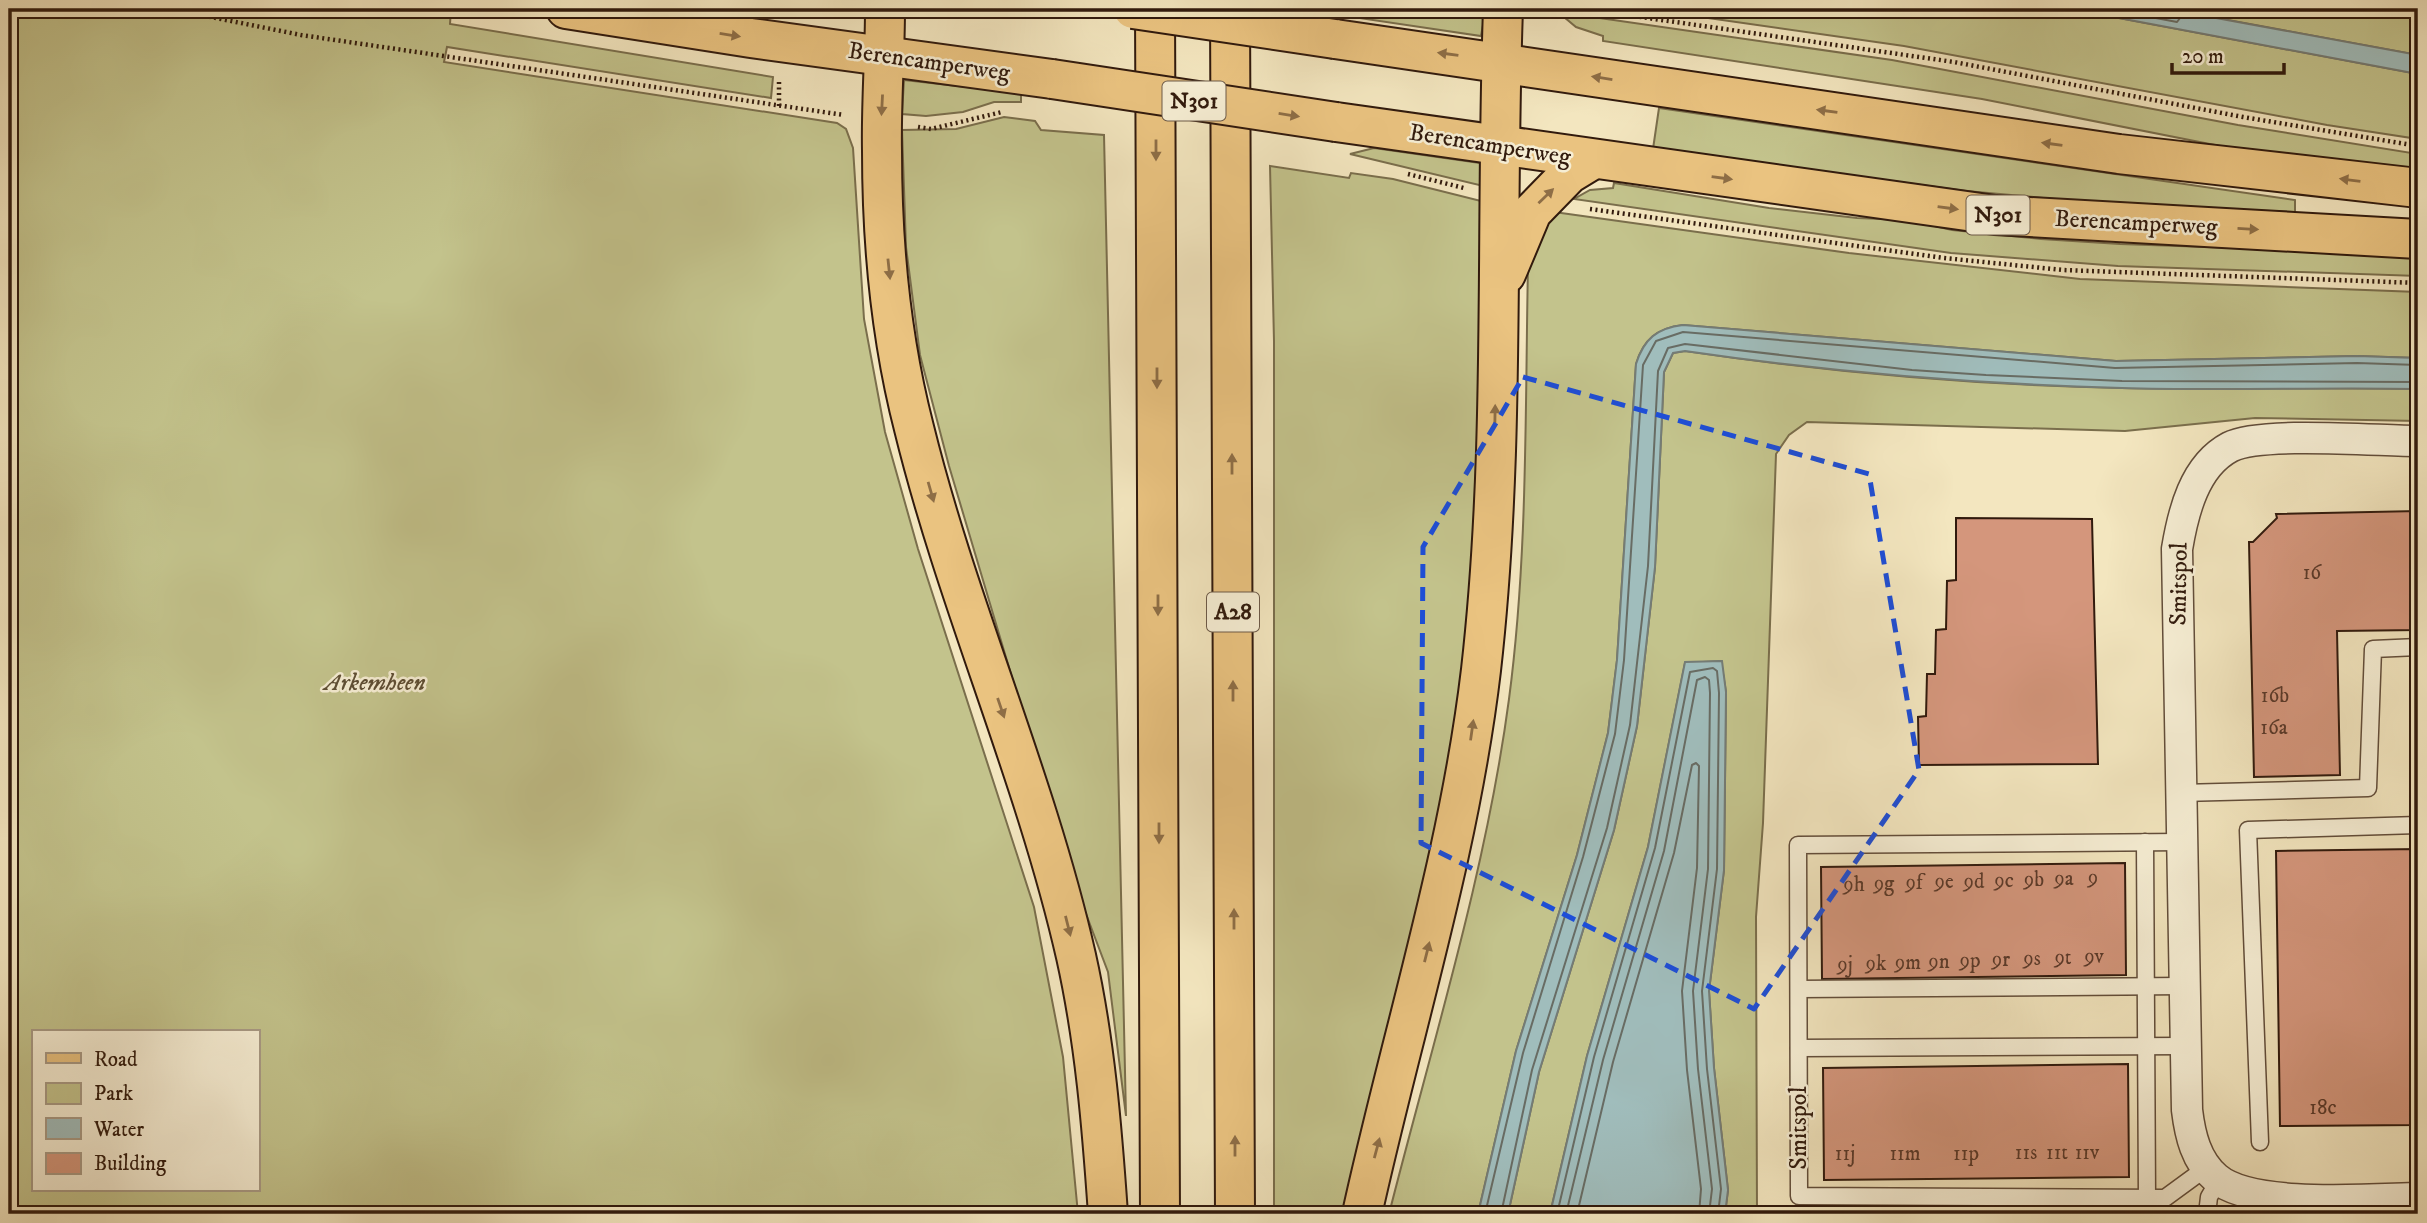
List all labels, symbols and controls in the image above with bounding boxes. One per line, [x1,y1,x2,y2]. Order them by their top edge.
one-way arrow [719,30,741,41]
scale bar [2172,32,2284,76]
street label: Berencamperweg [846,36,1012,88]
text: 20 m [2182,44,2224,70]
one-way arrow [1437,48,1459,59]
one-way arrow [1590,72,1612,83]
road number: N301 [1162,82,1226,120]
one-way arrow [877,95,888,117]
one-way arrow [1815,105,1837,116]
one-way arrow [1278,110,1300,121]
street label: Berencamperweg [1407,117,1573,173]
one-way arrow [2041,138,2063,149]
one-way arrow [1150,140,1162,162]
one-way arrow [1712,173,1734,184]
one-way arrow [2339,175,2361,186]
one-way arrow [1537,188,1554,204]
road number: N301 [1966,196,2030,234]
one-way arrow [1937,203,1959,214]
street label: Berencamperweg [2054,204,2219,242]
one-way arrow [2237,224,2259,235]
one-way arrow [884,258,895,280]
one-way arrow [1151,367,1163,389]
one-way arrow [1489,404,1501,426]
one-way arrow [1226,452,1238,474]
one-way arrow [927,481,937,502]
street label: Smitspol [2163,541,2195,626]
house number: 16 [2303,560,2322,586]
road number: A28 [1207,592,1259,632]
one-way arrow [1152,595,1164,617]
park label: Arkemheen [322,668,425,698]
one-way arrow [1227,680,1239,702]
house number: 16b [2261,683,2289,709]
one-way arrow [996,698,1007,719]
house number: 16a [2260,715,2288,741]
one-way arrow [1467,718,1478,740]
one-way arrow [1153,822,1165,844]
house number: 9 [2087,865,2098,891]
house number: 9a [2053,866,2074,892]
house number: 9b [2023,867,2044,893]
house number: 9c [1993,868,2014,894]
house number: 9e [1933,869,1954,895]
house number: 9d [1963,869,1985,895]
house number: 9f [1904,870,1926,896]
house number: 9g [1873,871,1895,897]
house number: 9h [1842,872,1865,898]
one-way arrow [1228,907,1240,929]
one-way arrow [1063,915,1074,937]
one-way arrow [1422,941,1433,963]
house number: 9v [2083,944,2105,970]
house number: 9t [2053,945,2072,971]
house number: 9s [2022,946,2041,972]
house number: 9r [1991,947,2010,973]
house number: 9p [1958,948,1981,974]
house number: 9n [1927,949,1950,975]
house number: 9m [1894,950,1921,976]
house number: 9k [1865,951,1887,977]
house number: 9j [1836,952,1853,978]
legend [32,1030,259,1192]
text: Road [94,1047,138,1073]
text: Park [94,1081,134,1107]
street label: Smitspol [1784,1086,1814,1170]
house number: 18c [2309,1095,2337,1121]
text: Water [93,1117,144,1143]
one-way arrow [1229,1135,1241,1157]
one-way arrow [1372,1137,1383,1159]
house number: 11s [2015,1140,2037,1166]
house number: 11t [2046,1140,2068,1166]
house number: 11v [2075,1140,2100,1166]
house number: 11j [1835,1141,1855,1167]
house number: 11m [1889,1141,1921,1167]
house number: 11p [1953,1141,1979,1167]
text: Building [94,1151,167,1177]

